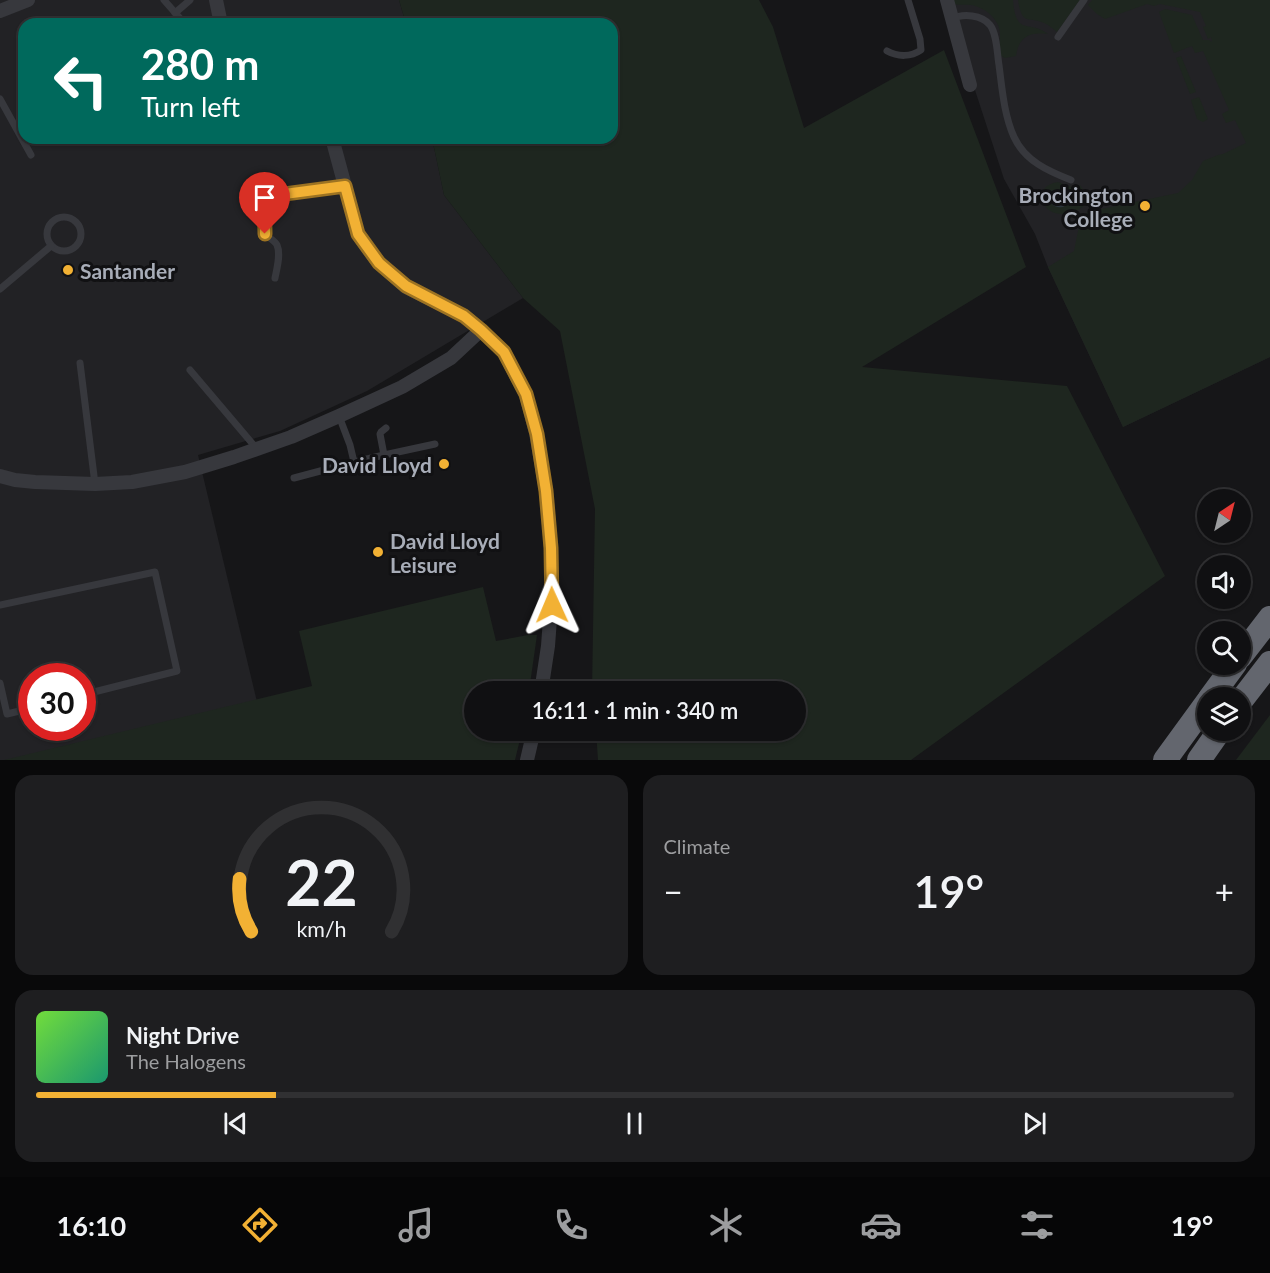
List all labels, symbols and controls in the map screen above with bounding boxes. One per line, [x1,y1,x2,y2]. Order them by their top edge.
text: 280 m [141,39,259,89]
icon: left [42,42,120,120]
text: Turn left [141,90,240,123]
pin [239,172,290,234]
icon: arrive [248,181,281,214]
place label: Brockington College [1019,182,1133,231]
marker: Brockington College [1138,199,1152,213]
place label: Santander [80,258,175,283]
marker: Santander [61,263,75,277]
place label: David Lloyd [322,452,432,477]
marker: David Lloyd [437,457,451,471]
north arrow [1197,489,1251,543]
map controls [1197,489,1251,741]
place label: David Lloyd Leisure [390,528,500,577]
marker: David Lloyd Leisure [371,545,385,559]
button: sound [1197,555,1251,609]
position arrow [520,573,584,637]
button: search [1197,621,1251,675]
speed limit sign: 30 [18,663,96,741]
button: layers [1197,687,1251,741]
text: 16:11 · 1 min · 340 m [532,697,738,724]
text: Climate [664,834,730,858]
text: 22 [285,844,357,919]
text: 19° [913,864,984,918]
text: − [664,871,683,911]
text: + [1215,871,1234,911]
text: km/h [296,916,346,942]
text: Night Drive [126,1022,239,1049]
text: The Halogens [126,1049,246,1073]
icon: previous [219,1107,252,1140]
icon: pause [618,1107,651,1140]
icon: next [1018,1107,1051,1140]
icon: directions [239,1204,281,1246]
icon: music [395,1204,437,1246]
icon: phone [550,1204,592,1246]
icon: climate [705,1204,747,1246]
icon: car [860,1204,902,1246]
icon: filters [1016,1204,1058,1246]
text: 16:10 [57,1209,126,1242]
text: 19° [1171,1209,1213,1242]

